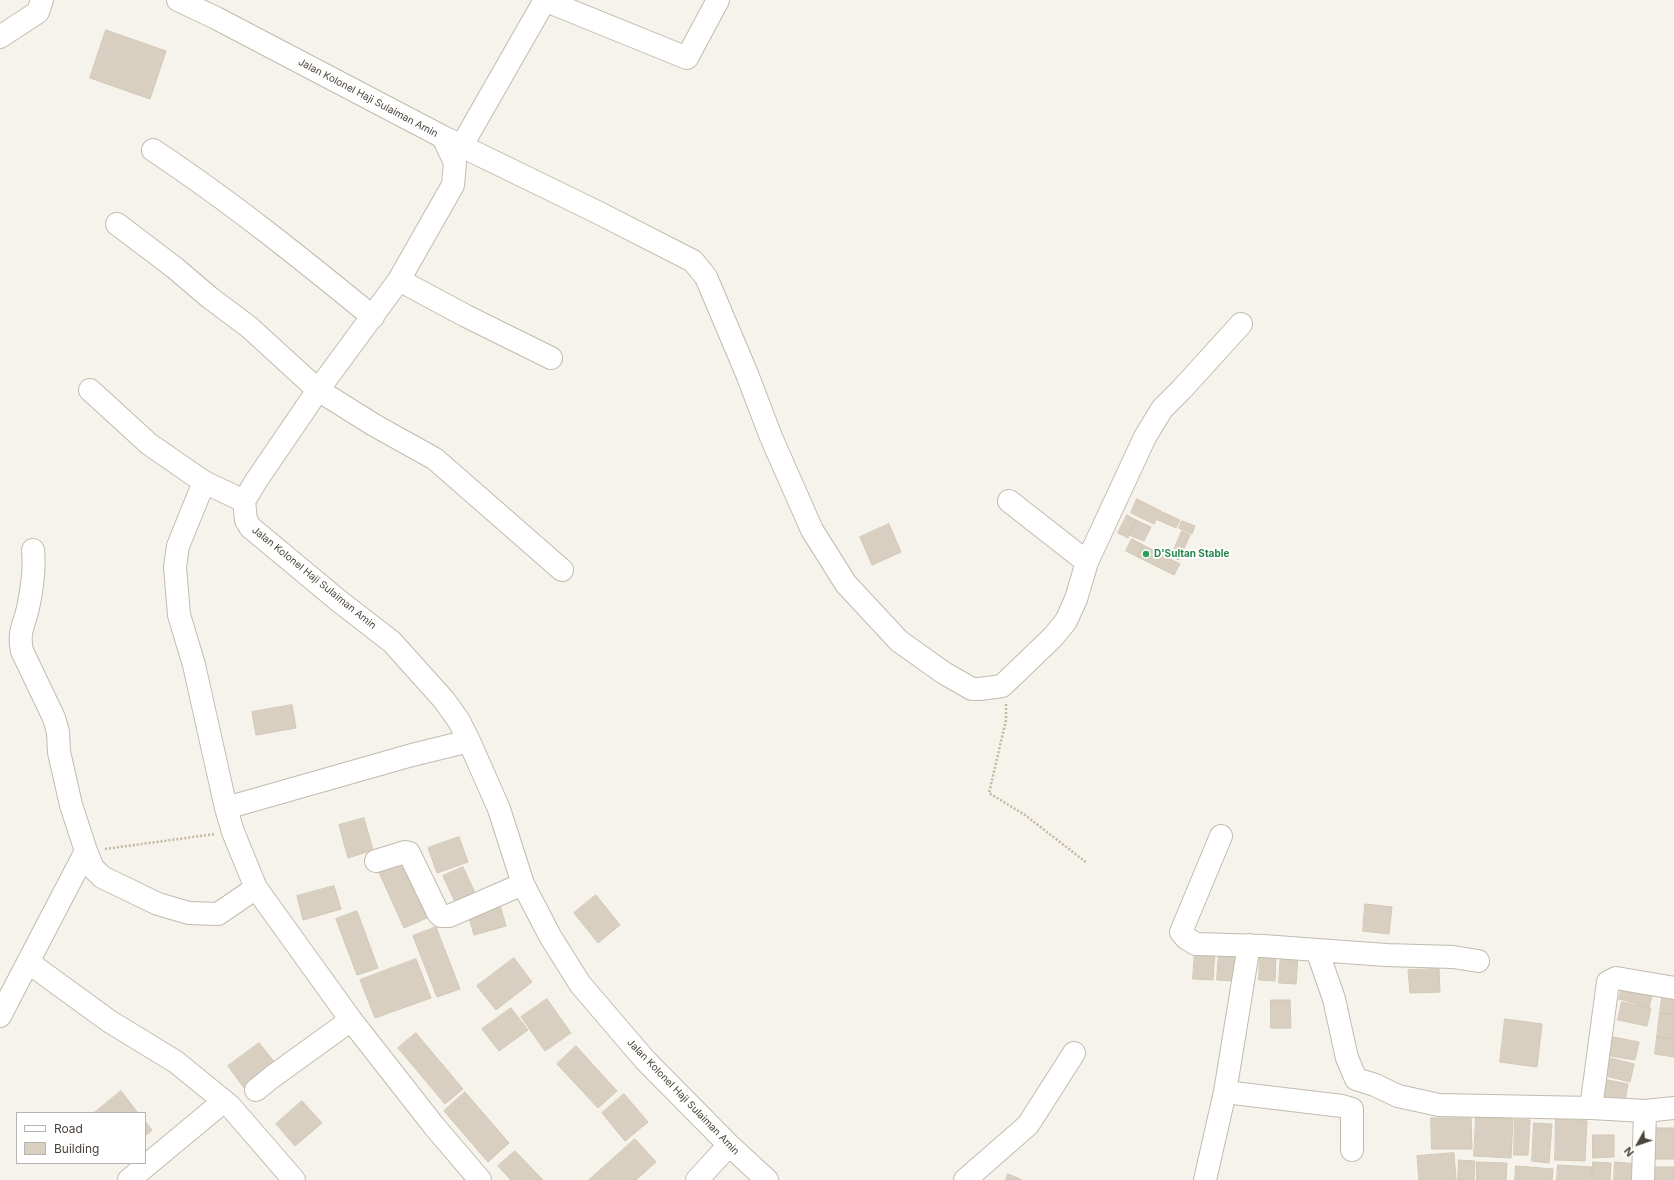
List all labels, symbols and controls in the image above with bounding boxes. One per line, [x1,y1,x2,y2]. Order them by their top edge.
street label: Jalan Kolonel Haji Sulaiman Amin [296,56,440,140]
street label: Jalan Kolonel Haji Sulaiman Amin [249,524,379,632]
place label: D'Sultan Stable [1154,548,1229,560]
marker: D'Sultan Stable [1141,549,1151,559]
street label: Jalan Kolonel Haji Sulaiman Amin [624,1037,742,1157]
legend [16,1112,146,1164]
text: Road [54,1121,83,1136]
north arrow [1618,1124,1658,1164]
text: Building [54,1141,99,1156]
text: N [1621,1144,1637,1159]

